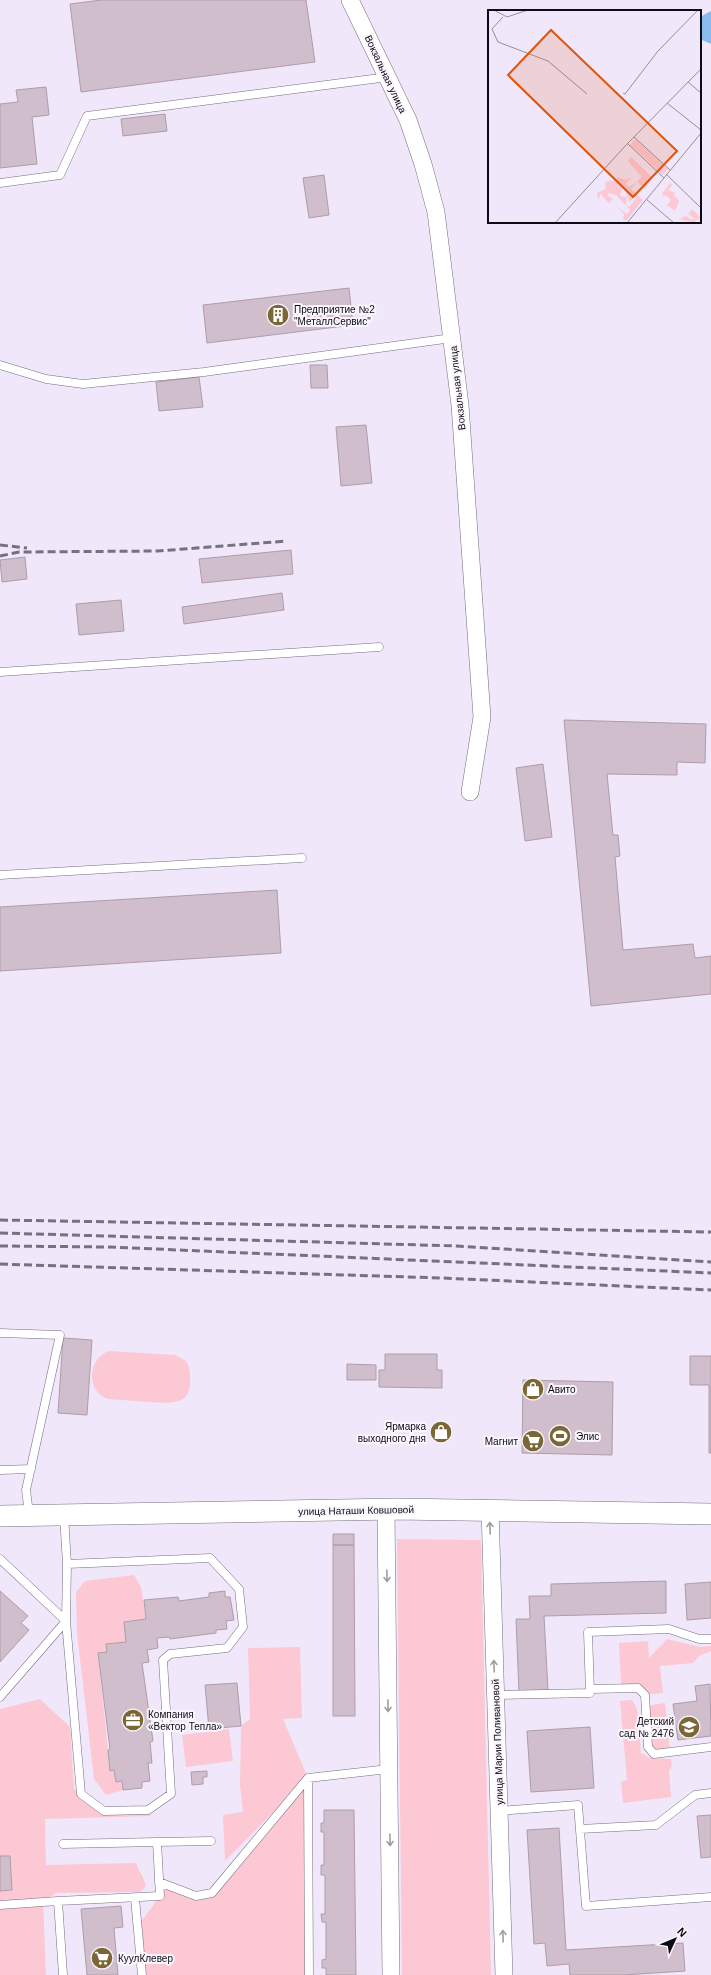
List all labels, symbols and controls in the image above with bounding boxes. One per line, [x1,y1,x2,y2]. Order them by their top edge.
inset map [488,10,701,223]
street label: Вокзальная улица [363,34,409,115]
building icon: Предприятие №2 "МеталлСервис" [265,302,291,328]
place label: Предприятие №2 "МеталлСервис" [294,304,375,327]
street label: Вокзальная улица [448,345,467,431]
shop icon: Авито [520,1376,546,1402]
place label: Авито [548,1384,576,1395]
shop icon: Ярмарка выходного дня [428,1419,454,1445]
place label: Ярмарка выходного дня [358,1421,426,1444]
sports icon: Элис [547,1423,573,1449]
supermarket icon: Магнит [520,1428,546,1454]
place label: Элис [576,1431,599,1442]
place label: Магнит [485,1436,518,1447]
street label: улица Наташи Ковшовой [298,1504,414,1517]
one-way arrow [487,1522,494,1535]
one-way arrow [383,1569,391,1582]
one-way arrow [491,1660,498,1673]
street label: улица Марии Поливановой [490,1679,505,1805]
one-way arrow [384,1699,392,1712]
office icon: Компания «Вектор Тепла» [120,1707,146,1733]
place label: Компания «Вектор Тепла» [148,1709,223,1732]
school or university icon: Детский сад № 2476 [676,1714,702,1740]
place label: Детский сад № 2476 [619,1716,674,1739]
one-way arrow [386,1833,394,1846]
north arrow [655,1919,695,1959]
text: N [675,1925,689,1939]
one-way arrow [499,1930,507,1943]
supermarket icon: КуулКлевер [89,1945,115,1971]
place label: КуулКлевер [118,1953,173,1964]

